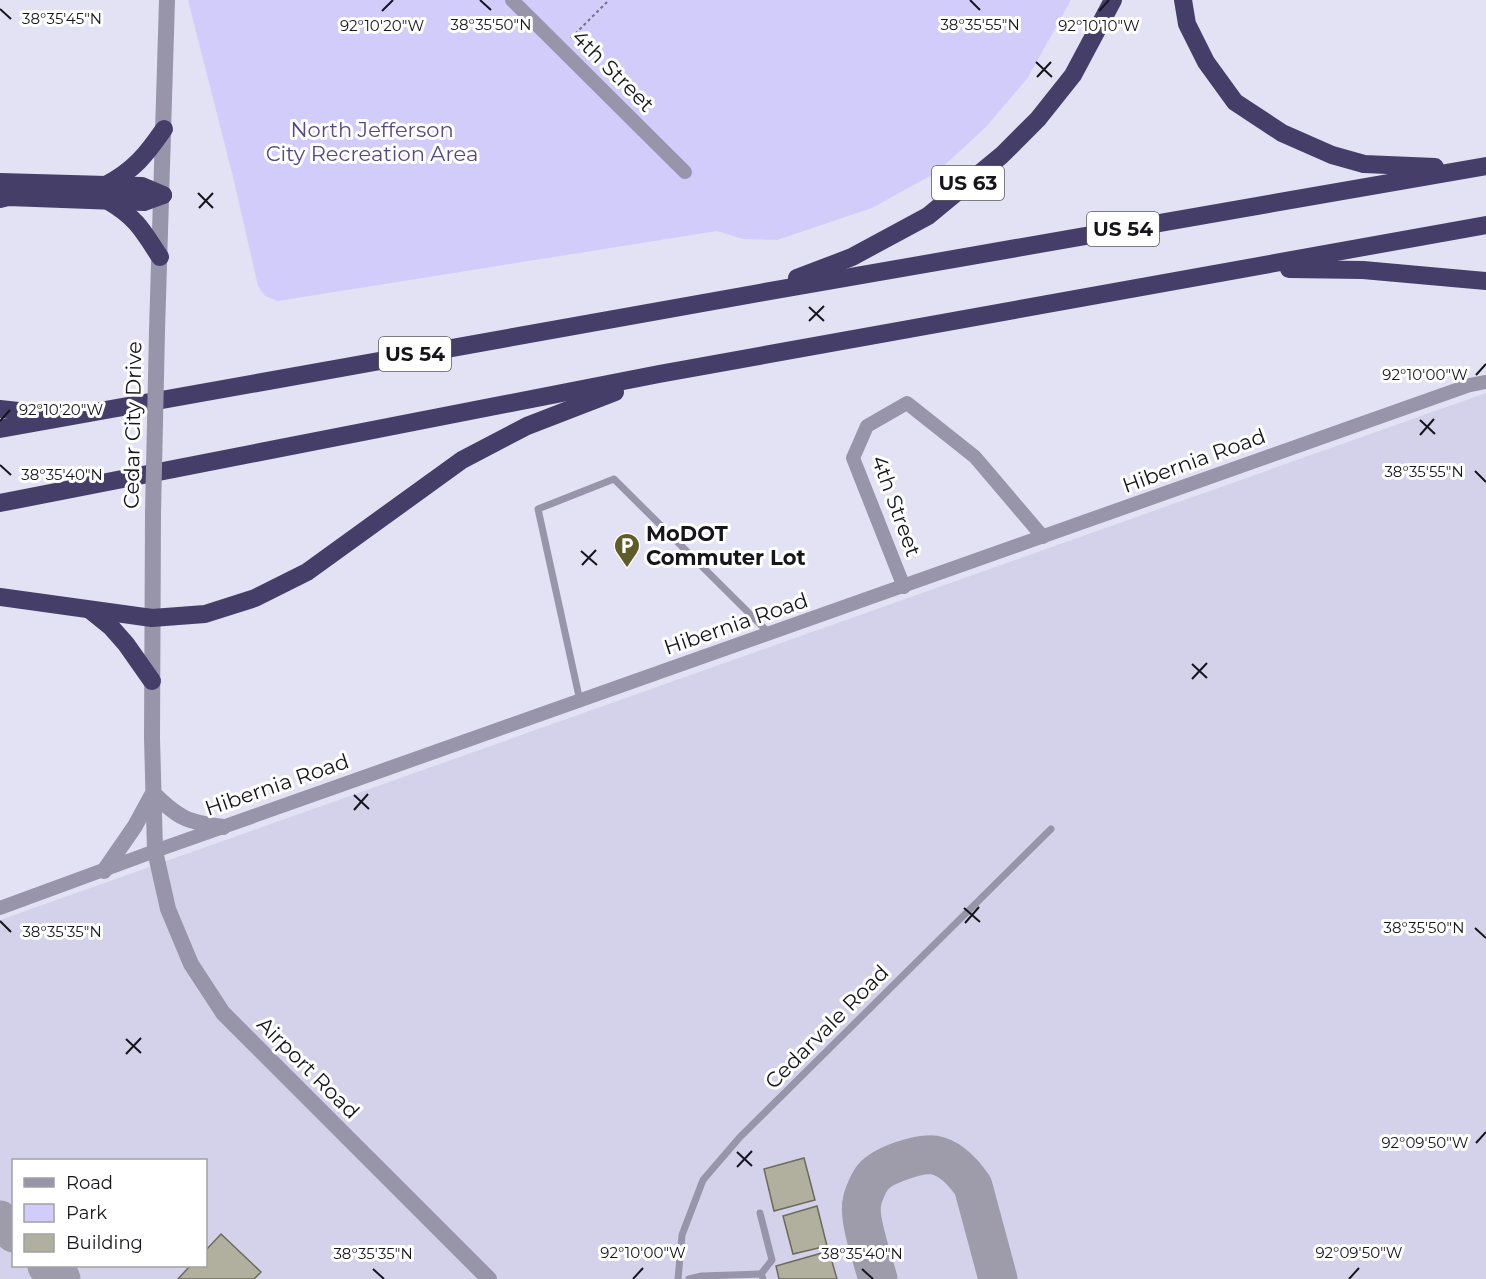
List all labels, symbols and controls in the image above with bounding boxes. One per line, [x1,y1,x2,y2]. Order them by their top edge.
text: 38°35'45"N [22,9,102,28]
text: 38°35'50"N [451,15,531,34]
text: 38°35'55"N [940,15,1020,34]
text: 92°10'20"W [340,16,424,35]
text: 92°10'10"W [1058,16,1140,35]
street label: 4th Street [567,24,660,117]
park label: North Jefferson City Recreation Area [266,117,478,166]
road number: US 63 [932,166,1004,200]
road number: US 54 [1087,212,1159,246]
road number: US 54 [379,337,451,371]
street label: Cedar City Drive [119,341,146,509]
text: 92°10'00"W [1382,365,1468,384]
text: 92°10'20"W [19,400,103,419]
street label: Hibernia Road [1119,423,1269,498]
street label: 4th Street [867,452,926,560]
text: 38°35'55"N [1384,462,1464,481]
text: 38°35'40"N [21,465,103,484]
place label: MoDOT Commuter Lot [646,521,806,570]
parking icon: MoDOT Commuter Lot [612,531,642,569]
street label: Hibernia Road [661,587,811,660]
street label: Hibernia Road [202,748,352,821]
text: 38°35'50"N [1384,918,1464,937]
text: 38°35'35"N [22,922,102,941]
street label: Cedarvale Road [760,960,894,1094]
street label: Airport Road [252,1011,365,1124]
text: 92°09'50"W [1381,1133,1469,1152]
legend [12,1159,207,1267]
text: Road [66,1172,113,1194]
text: Park [66,1202,107,1224]
text: Building [66,1232,143,1254]
text: 92°10'00"W [600,1243,686,1262]
text: 92°09'50"W [1315,1243,1403,1262]
text: 38°35'35"N [333,1244,413,1263]
text: 38°35'40"N [821,1244,903,1263]

